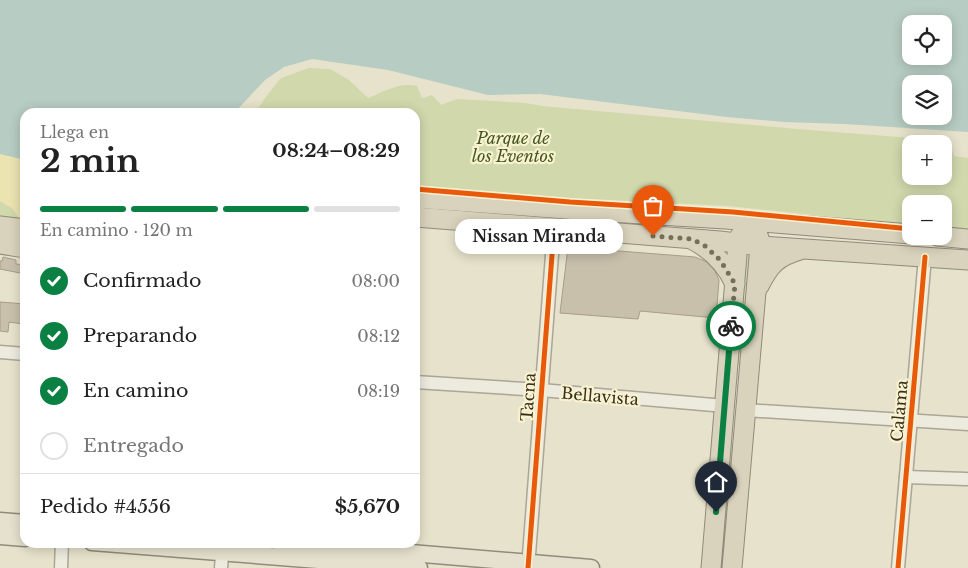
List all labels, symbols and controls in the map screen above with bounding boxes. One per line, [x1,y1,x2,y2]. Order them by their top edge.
map controls [902,15,952,245]
button: locate [902,15,952,65]
button: layers [902,75,952,125]
text: Llega en [40,122,109,142]
park label: Parque de los Eventos [472,128,554,166]
button: + [902,135,952,185]
text: 08:24–08:29 [272,139,400,162]
text: 2 min [40,141,140,181]
pin [632,185,674,236]
icon: bag [639,192,667,220]
button: − [902,195,952,245]
callout: Nissan Miranda [456,218,623,254]
text: En camino · 120 m [40,220,193,240]
text: Nissan Miranda [472,226,606,246]
icon: check [40,267,68,295]
text: Confirmado [83,269,201,292]
text: 08:00 [351,271,400,291]
courier [706,301,756,351]
icon: bike [717,312,745,340]
icon: check [40,322,68,350]
text: Preparando [83,324,197,347]
text: 08:12 [357,326,400,346]
street label: Tacna [516,372,540,422]
icon: check [40,377,68,405]
text: En camino [83,379,188,402]
street label: Calama [886,379,912,443]
text: 08:19 [357,381,400,401]
street label: Bellavista [560,383,640,409]
text: Entregado [83,434,184,457]
pin [695,461,737,512]
icon: home [702,468,730,496]
text: Pedido #4556 [40,495,171,518]
text: $5,670 [335,495,400,518]

